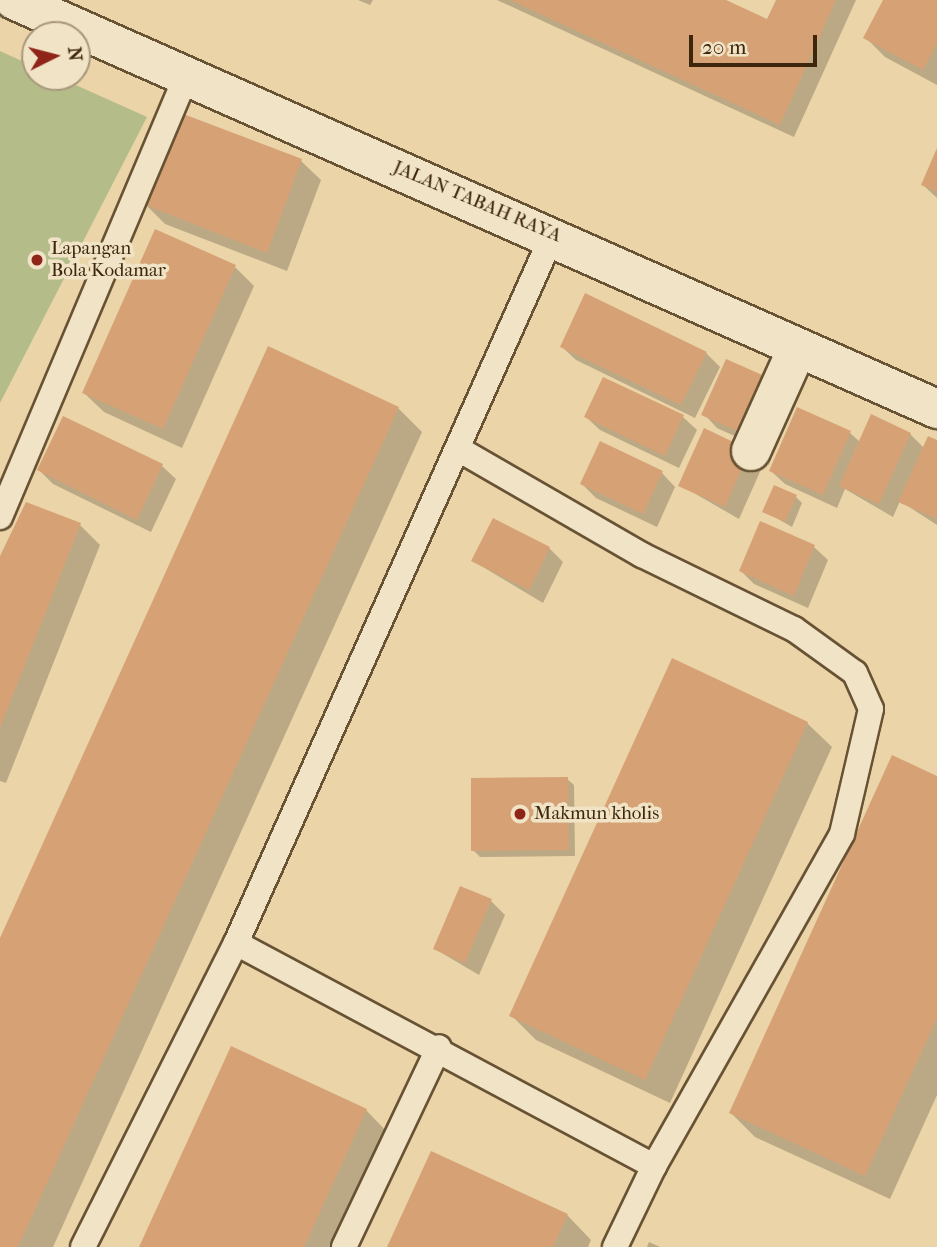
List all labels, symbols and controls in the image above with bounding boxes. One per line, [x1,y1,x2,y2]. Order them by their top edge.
north arrow [21,21,91,91]
scale bar [692,21,820,65]
text: 20 m [702,35,746,59]
text: N [63,46,87,62]
street label: JALAN TABAH RAYA [389,156,565,248]
place label: Lapangan Bola Kodamar [51,238,166,282]
marker: Lapangan Bola Kodamar [29,252,45,268]
place label: Makmun kholis [534,803,659,825]
marker: Makmun kholis [512,806,528,822]

